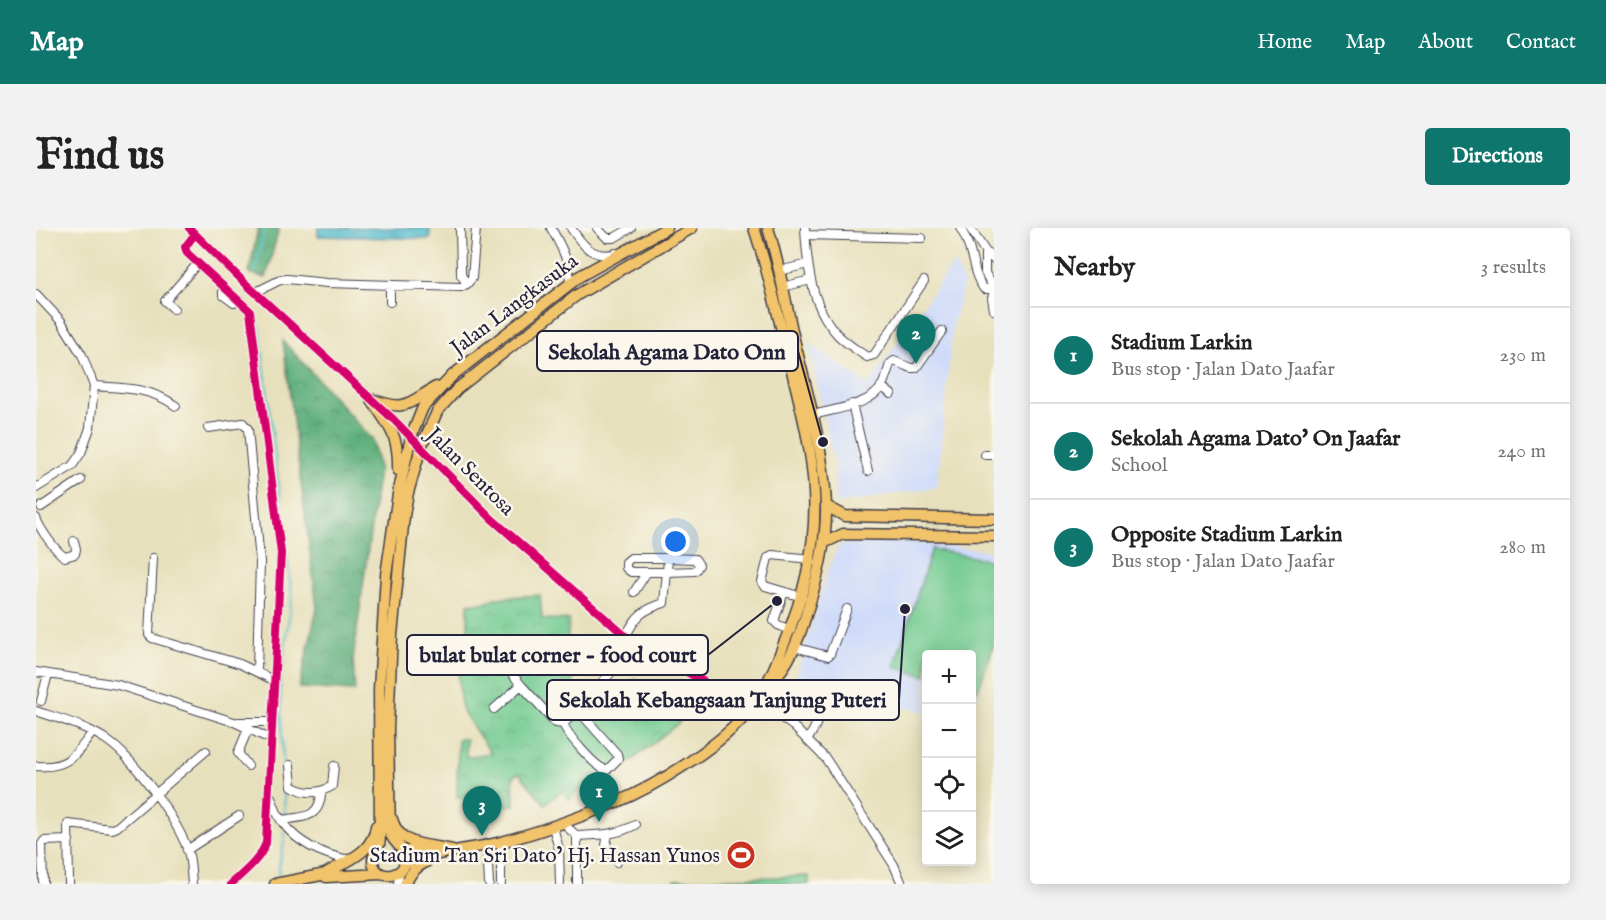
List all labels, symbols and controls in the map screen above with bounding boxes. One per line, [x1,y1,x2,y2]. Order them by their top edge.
text: Map [30,25,84,60]
text: Home [1257,29,1312,56]
text: Map [1345,29,1385,56]
text: About [1418,29,1473,56]
text: Contact [1506,29,1576,56]
button: Directions [1425,128,1570,185]
text: Find us [36,130,164,183]
street label: Jalan Langkasuka [444,248,585,363]
text: Nearby [1054,251,1135,284]
text: 3 results [1481,255,1546,280]
pin: 2 [896,314,936,364]
text: Stadium Larkin [1111,329,1253,357]
callout: Sekolah Agama Dato Onn [537,331,798,371]
text: Sekolah Agama Dato Onn [548,339,786,367]
text: 1 [1070,343,1077,368]
text: 230 m [1500,343,1546,368]
text: Bus stop · Jalan Dato Jaafar [1111,357,1335,382]
street label: Jalan Sentosa [419,421,520,523]
text: Sekolah Agama Dato' On Jaafar [1111,425,1400,453]
text: 2 [1069,439,1078,464]
text: 240 m [1497,439,1546,464]
text: School [1111,453,1167,478]
text: Opposite Stadium Larkin [1111,521,1343,549]
your location [661,527,690,556]
text: 3 [1070,535,1077,560]
text: 280 m [1499,535,1546,560]
text: Bus stop · Jalan Dato Jaafar [1111,549,1335,574]
callout: bulat bulat corner - food court [407,635,708,675]
text: bulat bulat corner - food court [418,642,697,670]
map controls [922,650,976,866]
button: + [922,650,976,704]
callout: Sekolah Kebangsaan Tanjung Puteri [547,680,899,720]
text: Sekolah Kebangsaan Tanjung Puteri [559,687,887,715]
button: − [922,704,976,758]
button: locate [922,758,976,812]
pin: 1 [580,772,618,822]
pin: 3 [462,786,502,836]
button: layers [922,812,976,866]
sports icon: Stadium Tan Sri Dato’ Hj. Hassan Yunos [725,839,757,871]
place label: Stadium Tan Sri Dato’ Hj. Hassan Yunos [369,843,720,870]

